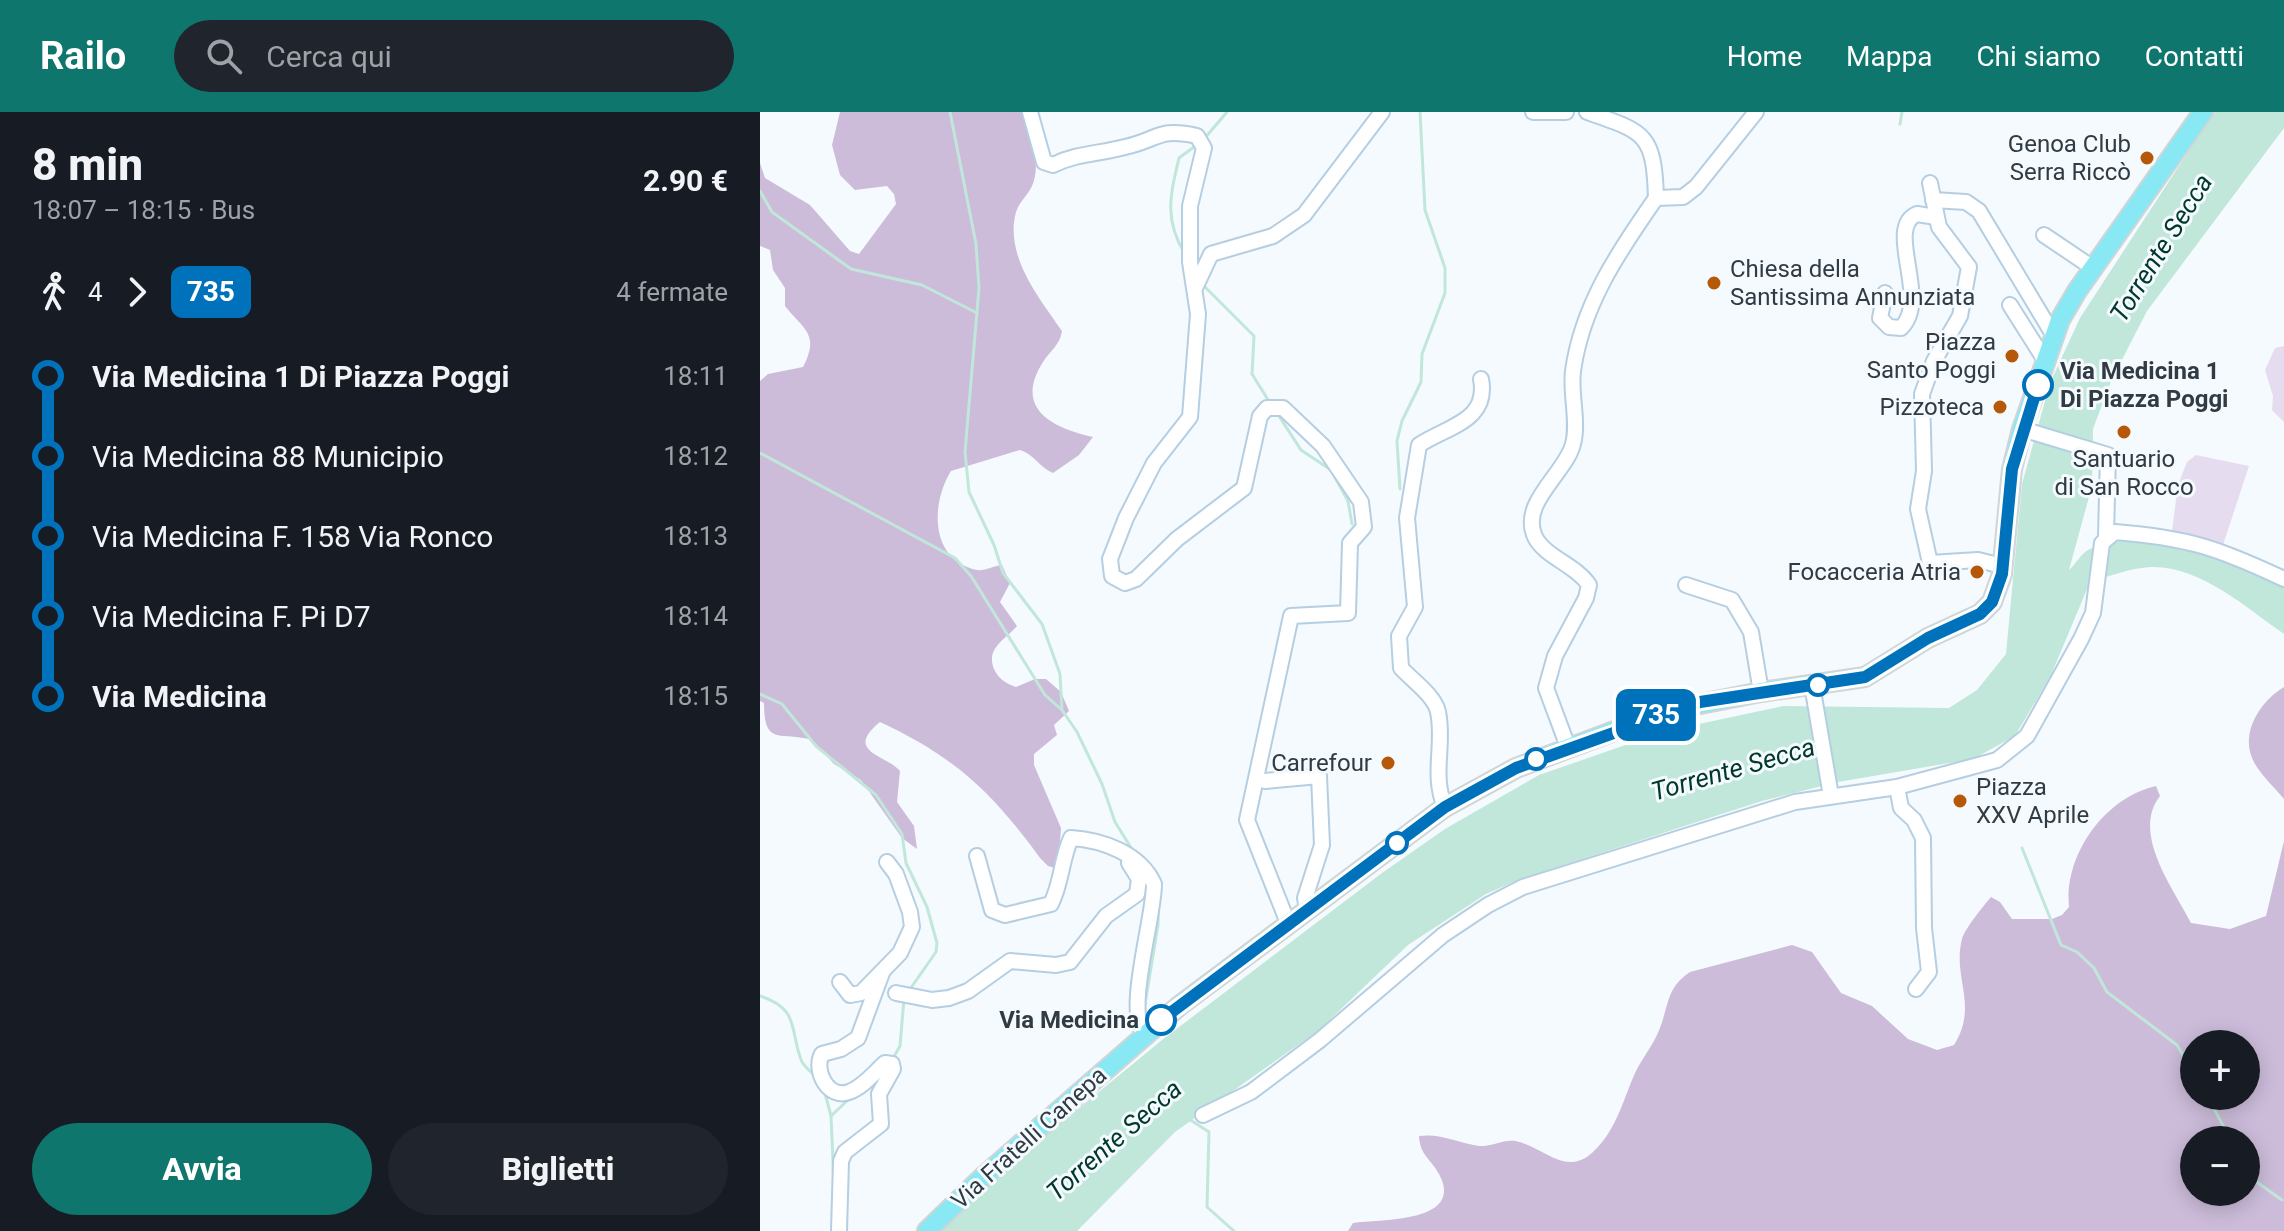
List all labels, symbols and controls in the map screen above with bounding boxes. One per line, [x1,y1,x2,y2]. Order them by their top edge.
search box [174,20,734,92]
text: Railo [40,34,126,78]
icon: search [202,34,246,78]
text: Cerca qui [266,39,392,74]
text: Home [1727,40,1802,73]
text: Mappa [1846,40,1932,73]
text: Chi siamo [1976,40,2101,73]
text: Contatti [2145,40,2244,73]
place label: Genoa Club Serra Riccò [2008,130,2131,186]
text: 8 min [32,139,143,191]
marker: Genoa Club Serra Riccò [2138,149,2156,167]
text: 2.90 € [643,163,728,198]
water label: Torrente Secca [2104,168,2218,328]
text: 18:07 – 18:15 · Bus [32,195,255,225]
place label: Chiesa della Santissima Annunziata [1730,255,1975,311]
icon: walk [32,270,76,314]
icon: forward [115,270,159,314]
marker: Chiesa della Santissima Annunziata [1705,274,1723,292]
text: 735 [187,275,235,308]
text: 4 [88,277,103,307]
text: 4 fermate [616,277,728,307]
place label: Piazza Santo Poggi [1867,328,1996,384]
marker: Piazza Santo Poggi [2003,347,2021,365]
place label: Via Medicina 1 Di Piazza Poggi [2060,357,2228,413]
text: Via Medicina 1 Di Piazza Poggi [92,359,509,394]
text: 18:11 [663,361,728,391]
marker: Via Medicina 1 Di Piazza Poggi [2023,370,2053,400]
place label: Pizzoteca [1880,393,1984,421]
marker: Pizzoteca [1991,398,2009,416]
marker: Santuario di San Rocco [2115,423,2133,441]
text: Via Medicina 88 Municipio [92,439,444,474]
text: 18:12 [663,441,728,471]
place label: Santuario di San Rocco [2054,445,2194,501]
text: Via Medicina F. 158 Via Ronco [92,519,493,554]
text: 18:13 [663,521,728,551]
place label: Focacceria Atria [1788,558,1961,586]
marker: Focacceria Atria [1968,563,1986,581]
text: Via Medicina F. Pi D7 [92,599,371,634]
text: 18:14 [663,601,728,631]
unlabelled marker [1807,674,1829,696]
text: Via Medicina [92,679,267,714]
text: 18:15 [663,681,728,711]
line badge: 735 [1610,689,1702,741]
text: 735 [1632,698,1680,731]
water label: Torrente Secca [1648,731,1818,807]
unlabelled marker [1525,748,1547,770]
place label: Carrefour [1271,749,1372,777]
marker: Carrefour [1379,754,1397,772]
place label: Piazza XXV Aprile [1976,773,2089,829]
marker: Piazza XXV Aprile [1951,792,1969,810]
unlabelled marker [1386,832,1408,854]
marker: Via Medicina [1146,1005,1176,1035]
place label: Via Medicina [999,1006,1139,1034]
map controls [2180,1030,2260,1206]
button: + [2180,1030,2260,1110]
street label: Via Fratelli Canepa [946,1061,1112,1215]
water label: Torrente Secca [1040,1073,1188,1207]
button: Avvia [32,1123,372,1215]
button: Biglietti [388,1123,728,1215]
button: − [2180,1126,2260,1206]

